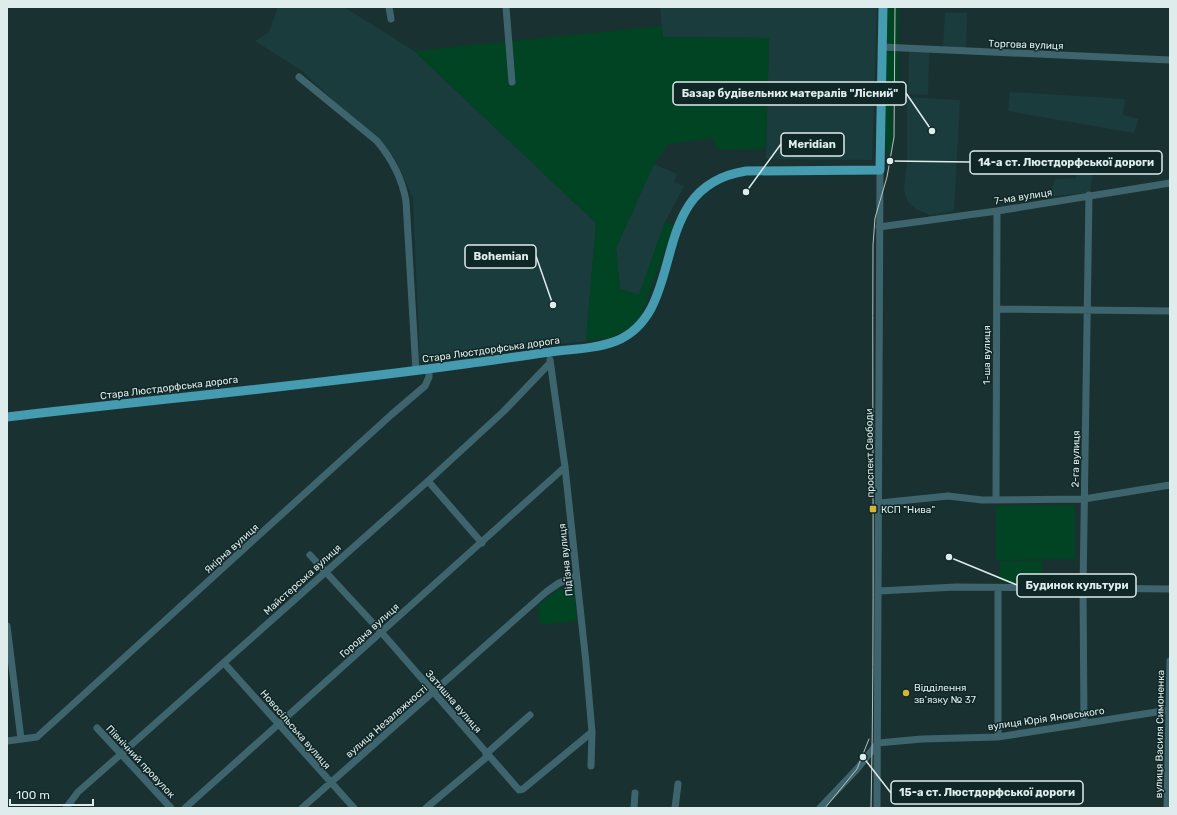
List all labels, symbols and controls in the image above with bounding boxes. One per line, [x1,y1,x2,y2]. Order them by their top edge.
street label: Торгова вулиця [988,38,1064,52]
callout: Базар будівельних матералів "Лісний" [673,82,906,105]
text: Базар будівельних матералів "Лісний" [682,87,898,100]
callout: Meridian [781,133,844,156]
text: Meridian [788,138,836,151]
callout: 14-а ст. Люстдорфської дороги [970,151,1162,174]
text: 14-а ст. Люстдорфської дороги [978,156,1154,169]
street label: 7-ма вулиця [993,186,1053,208]
callout: Bohemian [465,245,536,268]
text: Bohemian [474,250,528,263]
street label: 1-ша вулиця [981,325,993,385]
street label: Стара Люстдорфська дорога [422,334,561,366]
street label: Стара Люстдорфська дорога [99,374,239,402]
street label: проспект Свободи [863,408,877,498]
street label: 2-га вулиця [1070,430,1082,488]
marker: КСП "Нива" [868,504,878,514]
place label: КСП "Нива" [881,504,935,516]
street label: Якірна вулиця [202,521,261,576]
street label: Підʼїзна вулиця [556,523,576,597]
street label: Майстерська вулиця [262,542,344,618]
callout: Будинок культури [1017,574,1136,597]
text: Будинок культури [1025,579,1129,592]
street label: Городна вулиця [337,601,402,661]
street label: Затишна вулиця [423,668,484,735]
street label: вулиця Василя Симоненка [1153,670,1167,798]
place label: Відділення зв'язку № 37 [914,682,976,706]
street label: вулиця Незалежності [343,683,430,761]
street label: Новосільська вулиця [258,688,333,772]
marker: Відділення зв'язку № 37 [901,688,911,698]
street label: вулиця Юрія Яновського [987,705,1106,733]
street label: Північний провулок [103,723,178,801]
scale bar [10,781,93,807]
callout: 15-а ст. Люстдорфської дороги [891,781,1083,804]
text: 15-а ст. Люстдорфської дороги [899,786,1075,799]
text: 100 m [16,788,50,802]

